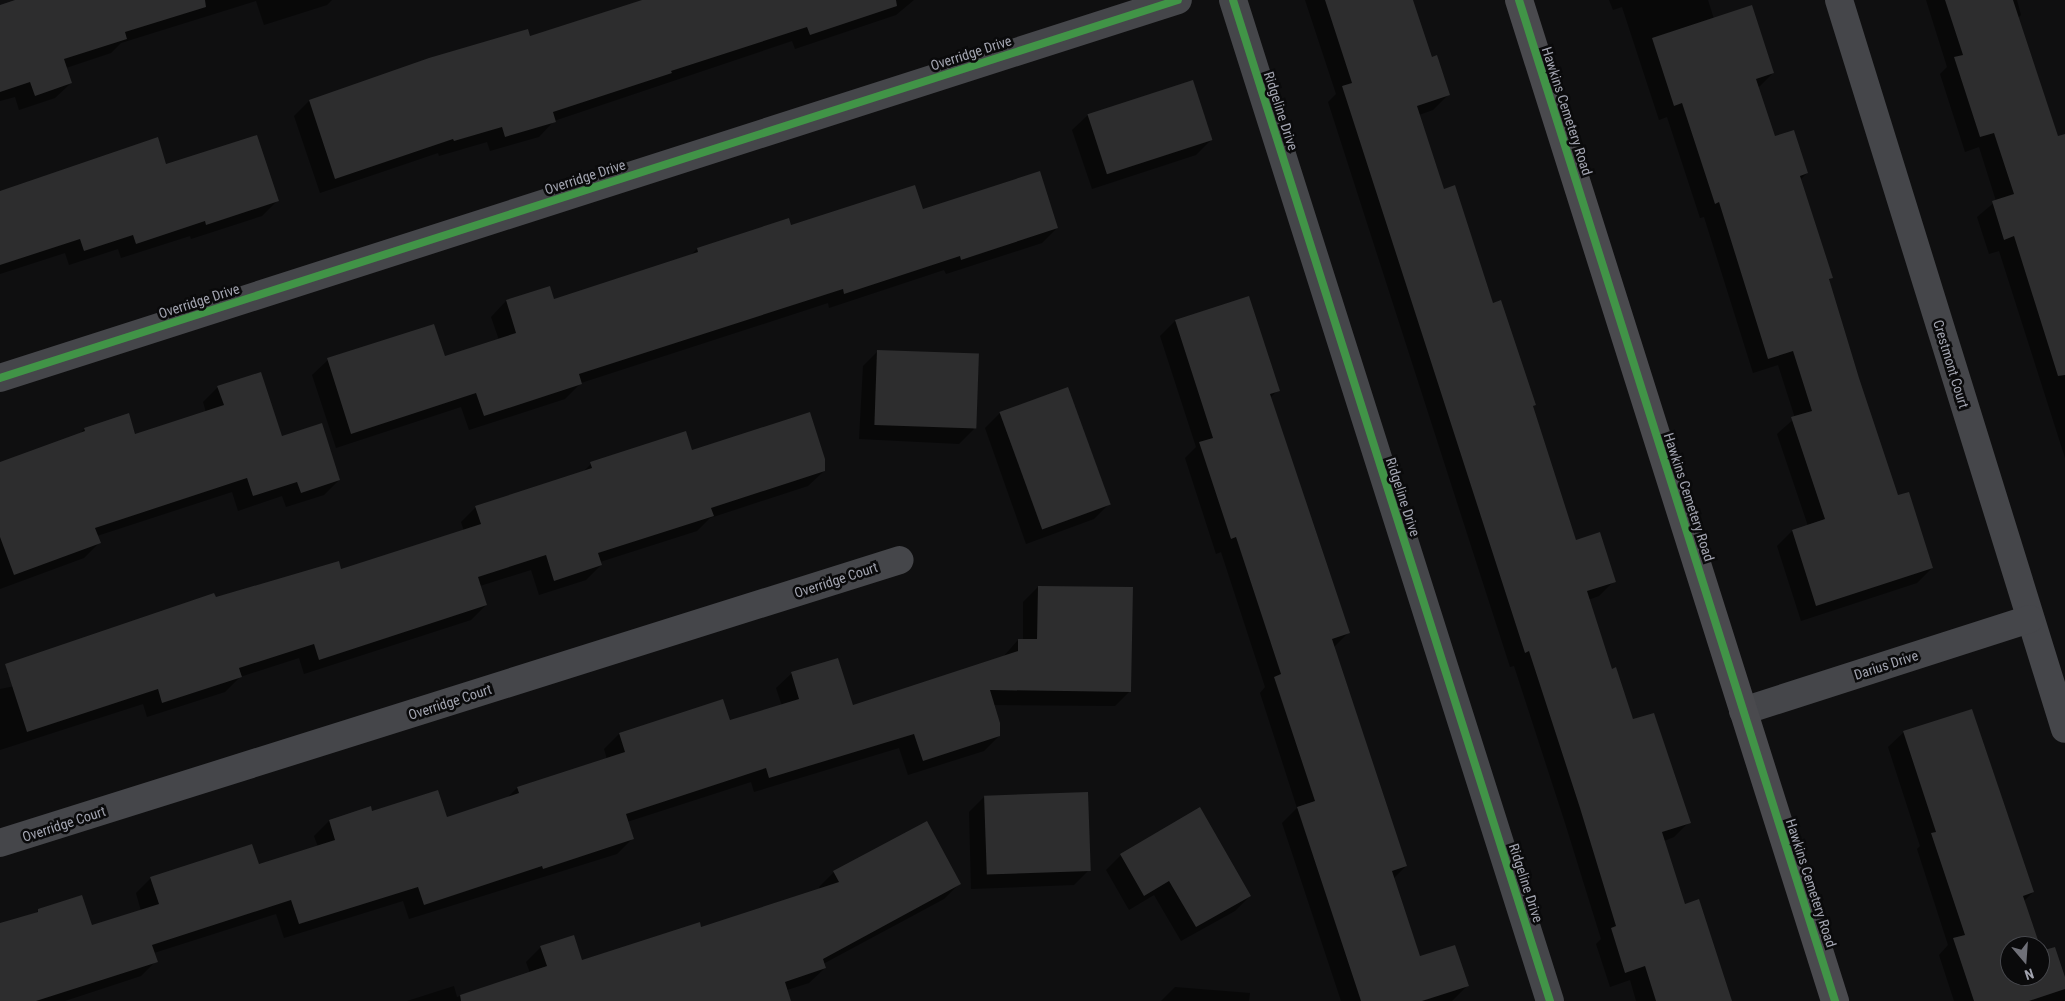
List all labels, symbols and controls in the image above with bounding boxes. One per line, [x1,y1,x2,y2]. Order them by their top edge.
street label: Overridge Drive [928,32,1014,74]
street label: Hawkins Cemetery Road [1538,45,1596,177]
street label: Ridgeline Drive [1260,69,1302,153]
street label: Overridge Drive [542,156,628,198]
street label: Overridge Drive [156,280,242,322]
street label: Crestmont Court [1930,318,1972,410]
street label: Hawkins Cemetery Road [1660,431,1718,563]
street label: Ridgeline Drive [1382,455,1424,539]
street label: Overridge Court [792,559,880,601]
street label: Darius Drive [1852,647,1920,683]
street label: Overridge Court [406,681,494,723]
street label: Overridge Court [20,803,108,845]
street label: Hawkins Cemetery Road [1782,817,1840,949]
street label: Ridgeline Drive [1505,841,1547,925]
north arrow [2000,936,2050,986]
text: N [2023,965,2036,983]

